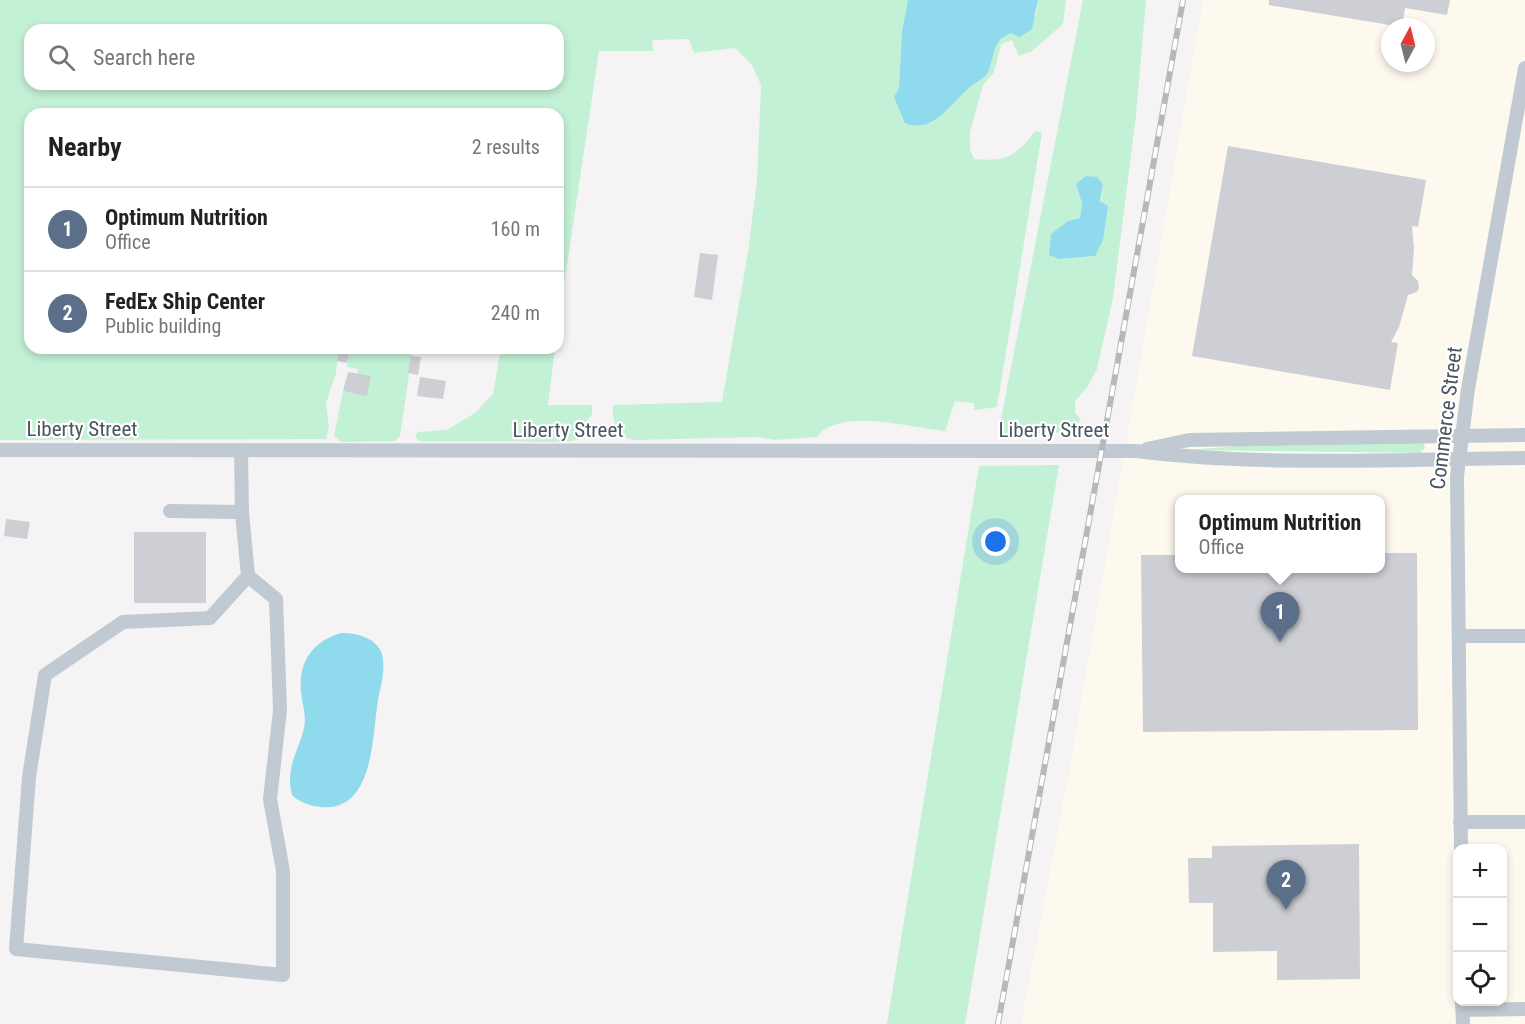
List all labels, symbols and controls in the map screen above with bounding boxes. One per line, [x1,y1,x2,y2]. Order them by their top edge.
north arrow [1381,18,1435,72]
search box [24,24,564,90]
icon: search [45,41,78,74]
text: Search here [93,45,195,70]
text: Nearby [48,132,122,162]
text: 2 results [472,135,540,159]
text: Optimum Nutrition [105,205,268,230]
text: 1 [62,217,73,241]
text: 160 m [491,217,540,241]
text: Office [105,230,151,254]
text: FedEx Ship Center [105,289,265,314]
text: 2 [62,301,73,325]
text: 240 m [491,301,540,325]
text: Public building [105,314,221,338]
street label: Commerce Street [1425,345,1467,491]
street label: Liberty Street [27,417,137,441]
street label: Liberty Street [513,418,623,442]
street label: Liberty Street [999,418,1109,442]
popup [1175,495,1385,573]
text: Optimum Nutrition [1199,510,1361,535]
your location [981,527,1010,556]
text: Office [1199,535,1244,559]
pin: 1 [1260,592,1300,642]
map controls [1453,844,1507,1006]
button: + [1453,844,1507,898]
pin: 2 [1266,860,1306,910]
button: − [1453,898,1507,952]
button: locate [1453,952,1507,1006]

